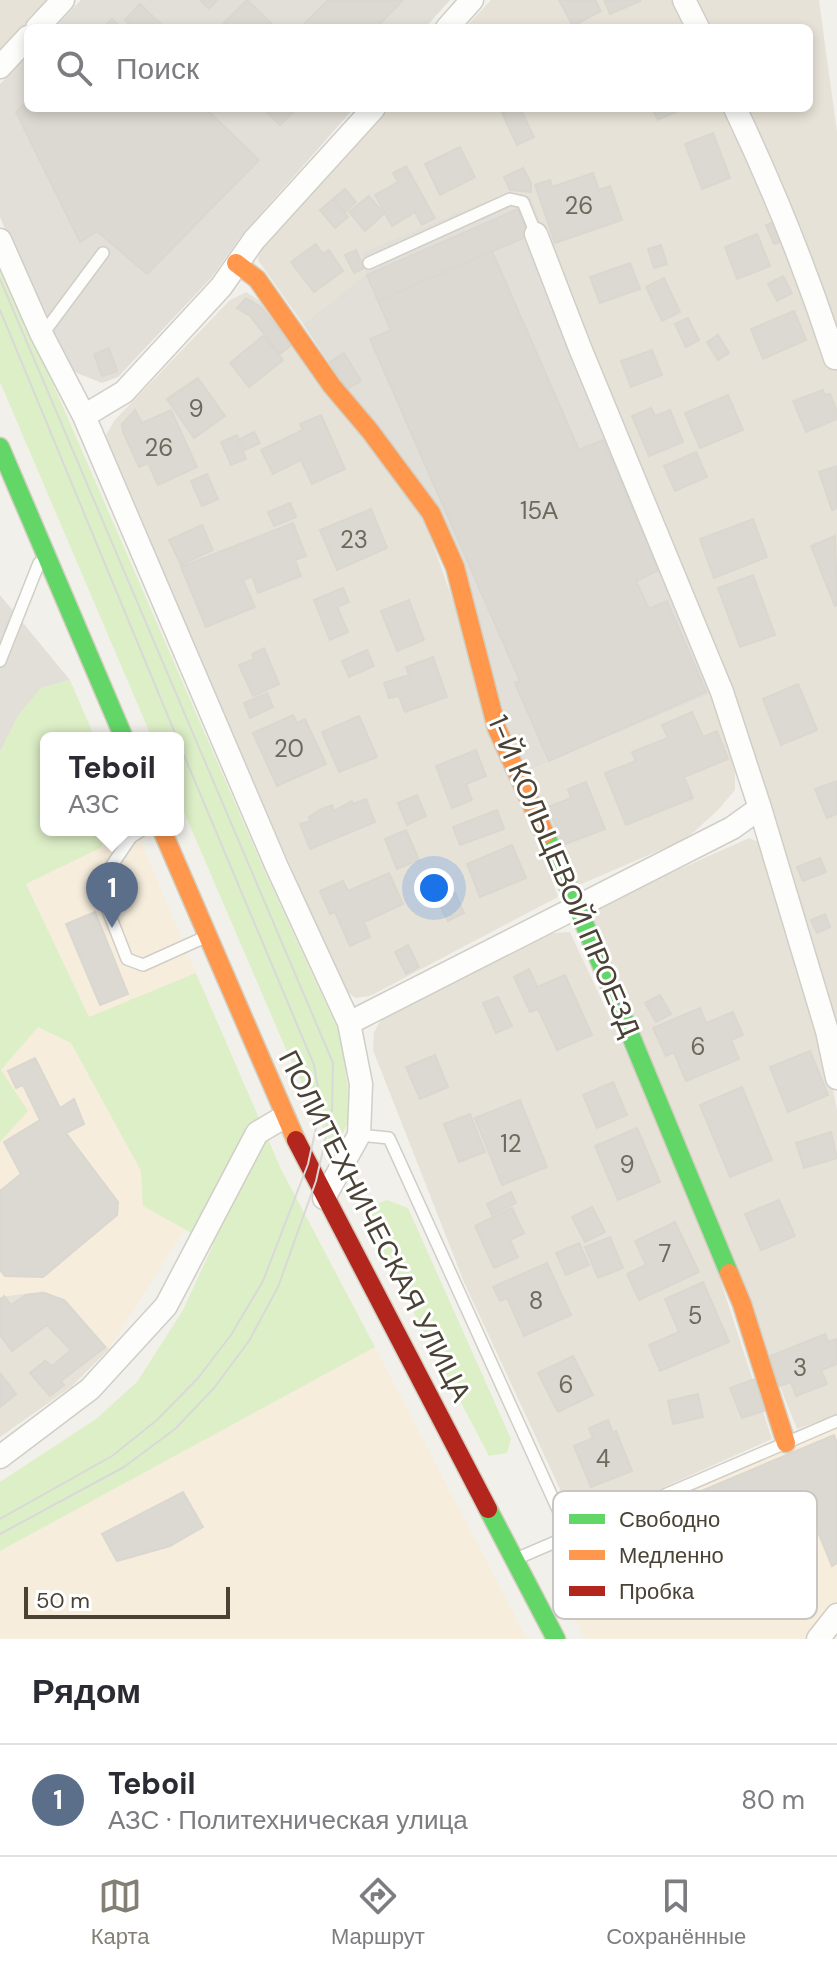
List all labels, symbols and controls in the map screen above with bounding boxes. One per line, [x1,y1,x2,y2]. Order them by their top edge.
search box [24,24,813,112]
icon: search [52,46,96,90]
text: Поиск [116,49,199,88]
house number: 26 [565,190,593,221]
house number: 9 [188,393,204,424]
house number: 26 [145,432,173,463]
house number: 15А [520,495,558,526]
house number: 23 [340,524,368,555]
street label: 1-Й КОЛЬЦЕВОЙ ПРОЕЗД [479,709,649,1043]
popup [40,732,184,836]
house number: 20 [274,733,304,764]
text: Teboil [68,748,156,787]
text: АЗС [68,787,120,821]
pin: 1 [86,862,138,928]
your location [414,868,454,908]
house number: 6 [690,1031,706,1062]
street label: ПОЛИТЕХНИЧЕСКАЯ УЛИЦА [270,1044,480,1408]
house number: 12 [500,1128,522,1159]
house number: 9 [619,1149,635,1180]
house number: 7 [659,1238,671,1269]
house number: 8 [529,1285,543,1316]
house number: 5 [688,1300,702,1331]
house number: 3 [793,1352,807,1383]
house number: 6 [558,1369,574,1400]
house number: 4 [596,1443,610,1474]
legend [553,1491,817,1619]
text: Свободно [619,1505,720,1534]
text: Медленно [619,1541,724,1570]
text: Пробка [619,1577,695,1606]
scale bar [24,1583,230,1619]
text: 50 m [36,1586,90,1615]
text: Рядом [32,1669,141,1714]
text: Teboil [108,1764,195,1803]
text: 1 [53,1783,63,1817]
text: 80 m [741,1783,805,1817]
text: АЗС · Политехническая улица [108,1803,468,1837]
tab: Карта [91,1874,150,1951]
tab: Маршрут [331,1874,425,1951]
tab: Сохранённые [606,1874,746,1951]

